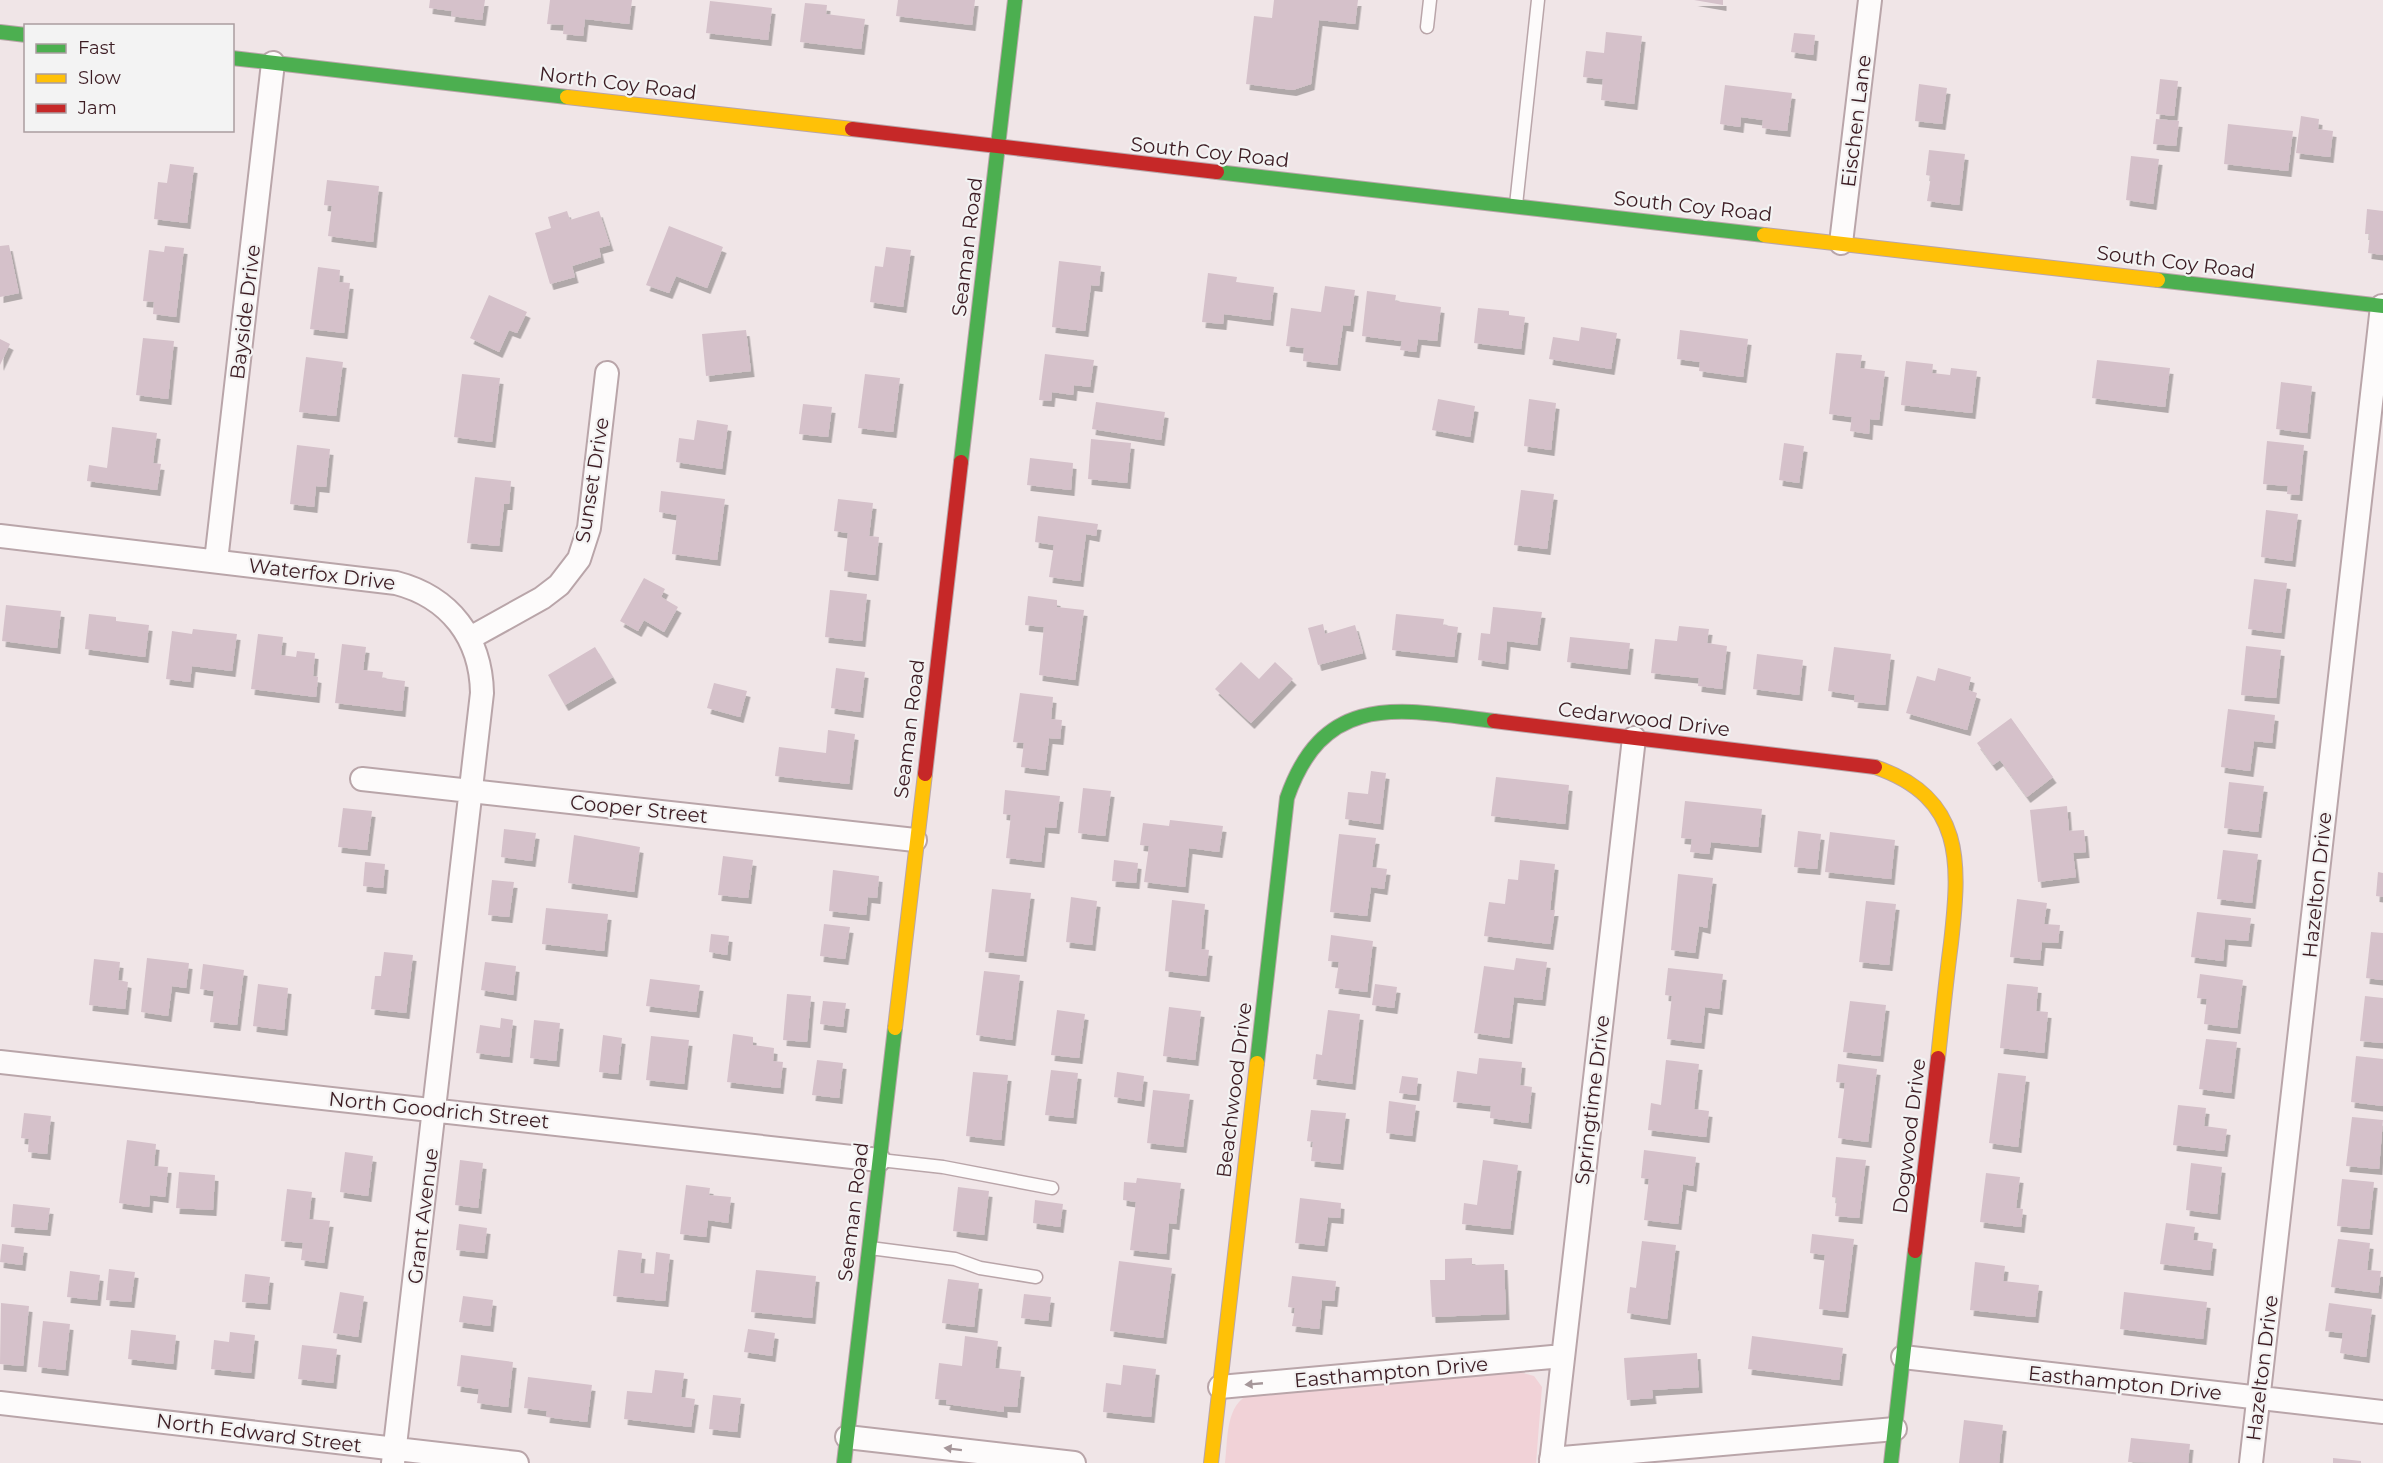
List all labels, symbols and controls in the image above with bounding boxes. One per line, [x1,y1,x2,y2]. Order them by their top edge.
legend [24,24,234,132]
text: Fast [78,37,116,59]
street label: Eischen Lane [1836,53,1876,189]
street label: North Coy Road [538,61,698,105]
text: Slow [78,67,121,89]
text: Jam [77,97,117,119]
street label: South Coy Road [1129,132,1291,172]
street label: Seaman Road [947,176,987,318]
street label: South Coy Road [1612,186,1774,226]
street label: South Coy Road [2095,240,2257,284]
street label: Bayside Drive [225,243,265,381]
street label: Sunset Drive [570,415,614,545]
street label: Waterfox Drive [247,553,397,595]
street label: Seaman Road [889,658,929,800]
street label: Cedarwood Drive [1557,697,1731,741]
street label: Cooper Street [569,790,709,828]
street label: Hazelton Drive [2297,811,2337,959]
street label: Beachwood Drive [1211,1001,1257,1179]
street label: Springtime Drive [1570,1014,1614,1186]
street label: Dogwood Drive [1888,1057,1930,1215]
street label: North Goodrich Street [328,1086,550,1134]
street label: Seaman Road [833,1141,873,1283]
street label: Grant Avenue [403,1147,443,1285]
street label: Hazelton Drive [2241,1294,2283,1442]
street label: Easthampton Drive [1293,1352,1489,1392]
street label: Easthampton Drive [2027,1361,2223,1405]
one-way arrow [1244,1379,1263,1389]
street label: North Edward Street [155,1408,363,1458]
one-way arrow [944,1444,963,1454]

